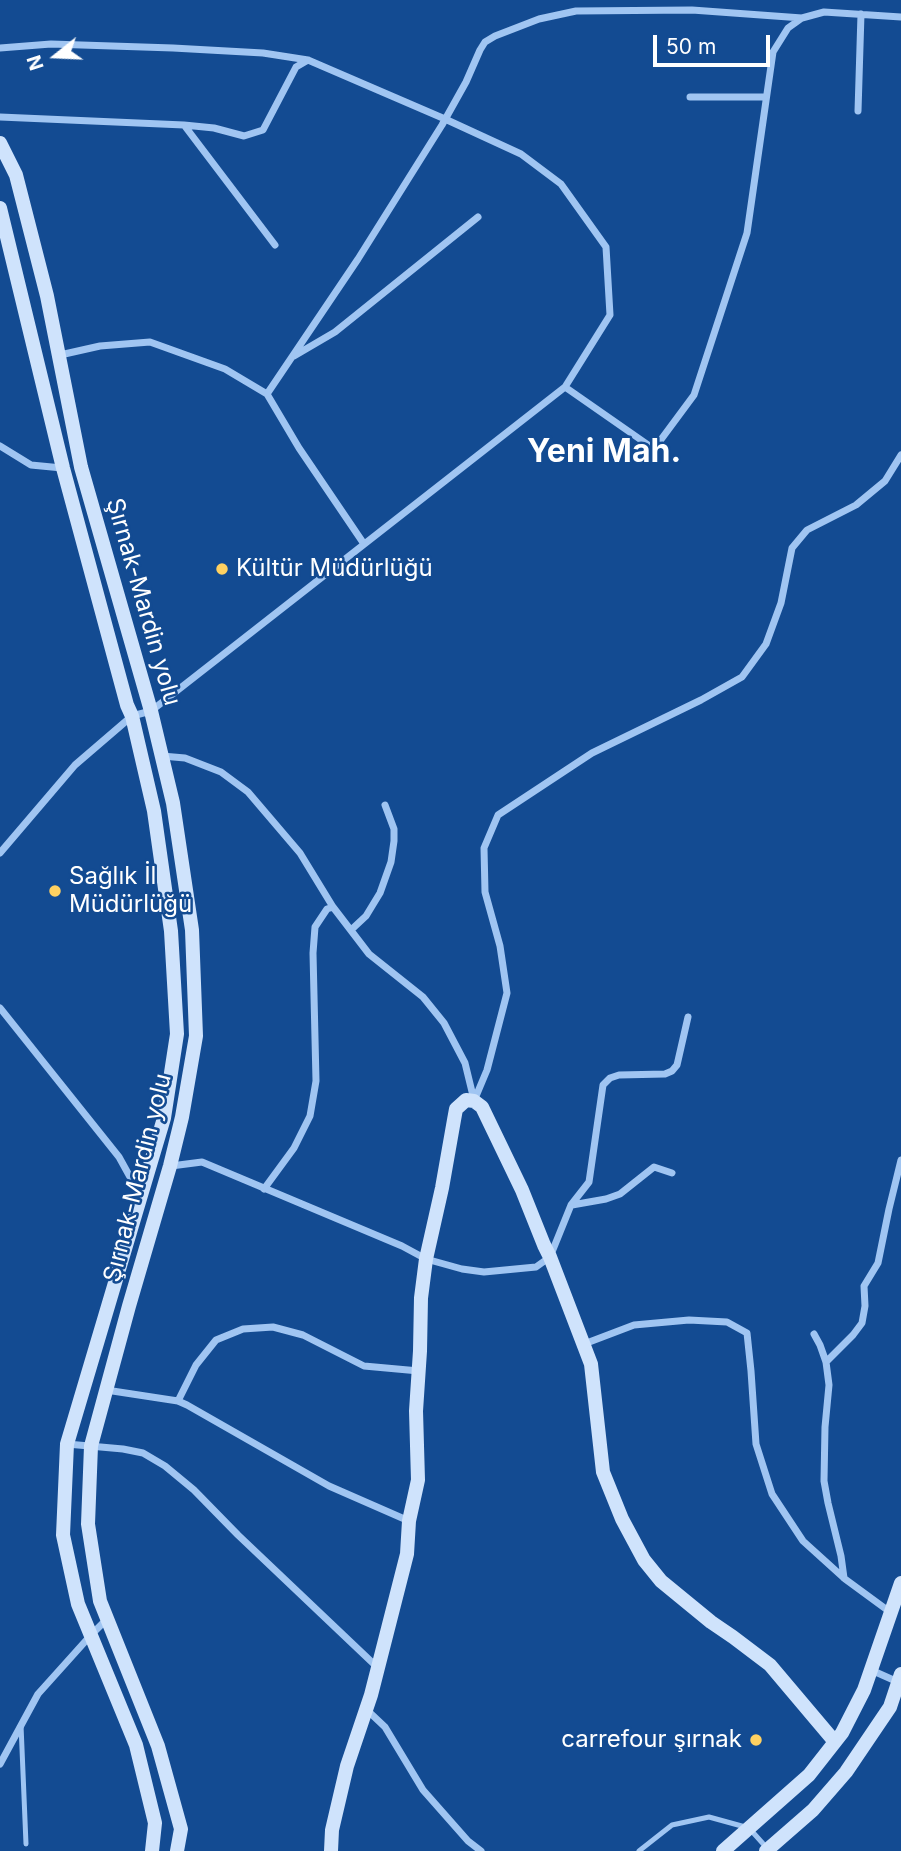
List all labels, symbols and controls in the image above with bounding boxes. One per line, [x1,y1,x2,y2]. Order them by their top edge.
north arrow [21,21,91,91]
scale bar [656,21,773,65]
text: 50 m [666,34,716,59]
text: N [22,52,49,73]
district label: Yeni Mah. [527,433,681,471]
street label: Şırnak-Mardin yolu [100,495,186,709]
place label: Kültür Müdürlüğü [236,555,433,583]
marker: Kültür Müdürlüğü [214,561,230,577]
place label: Sağlık İl Müdürlüğü [69,863,192,919]
marker: Sağlık İl Müdürlüğü [47,883,63,899]
street label: Şırnak-Mardin yolu [98,1071,178,1285]
place label: carrefour şırnak [561,1726,742,1754]
marker: carrefour şırnak [748,1732,764,1748]

